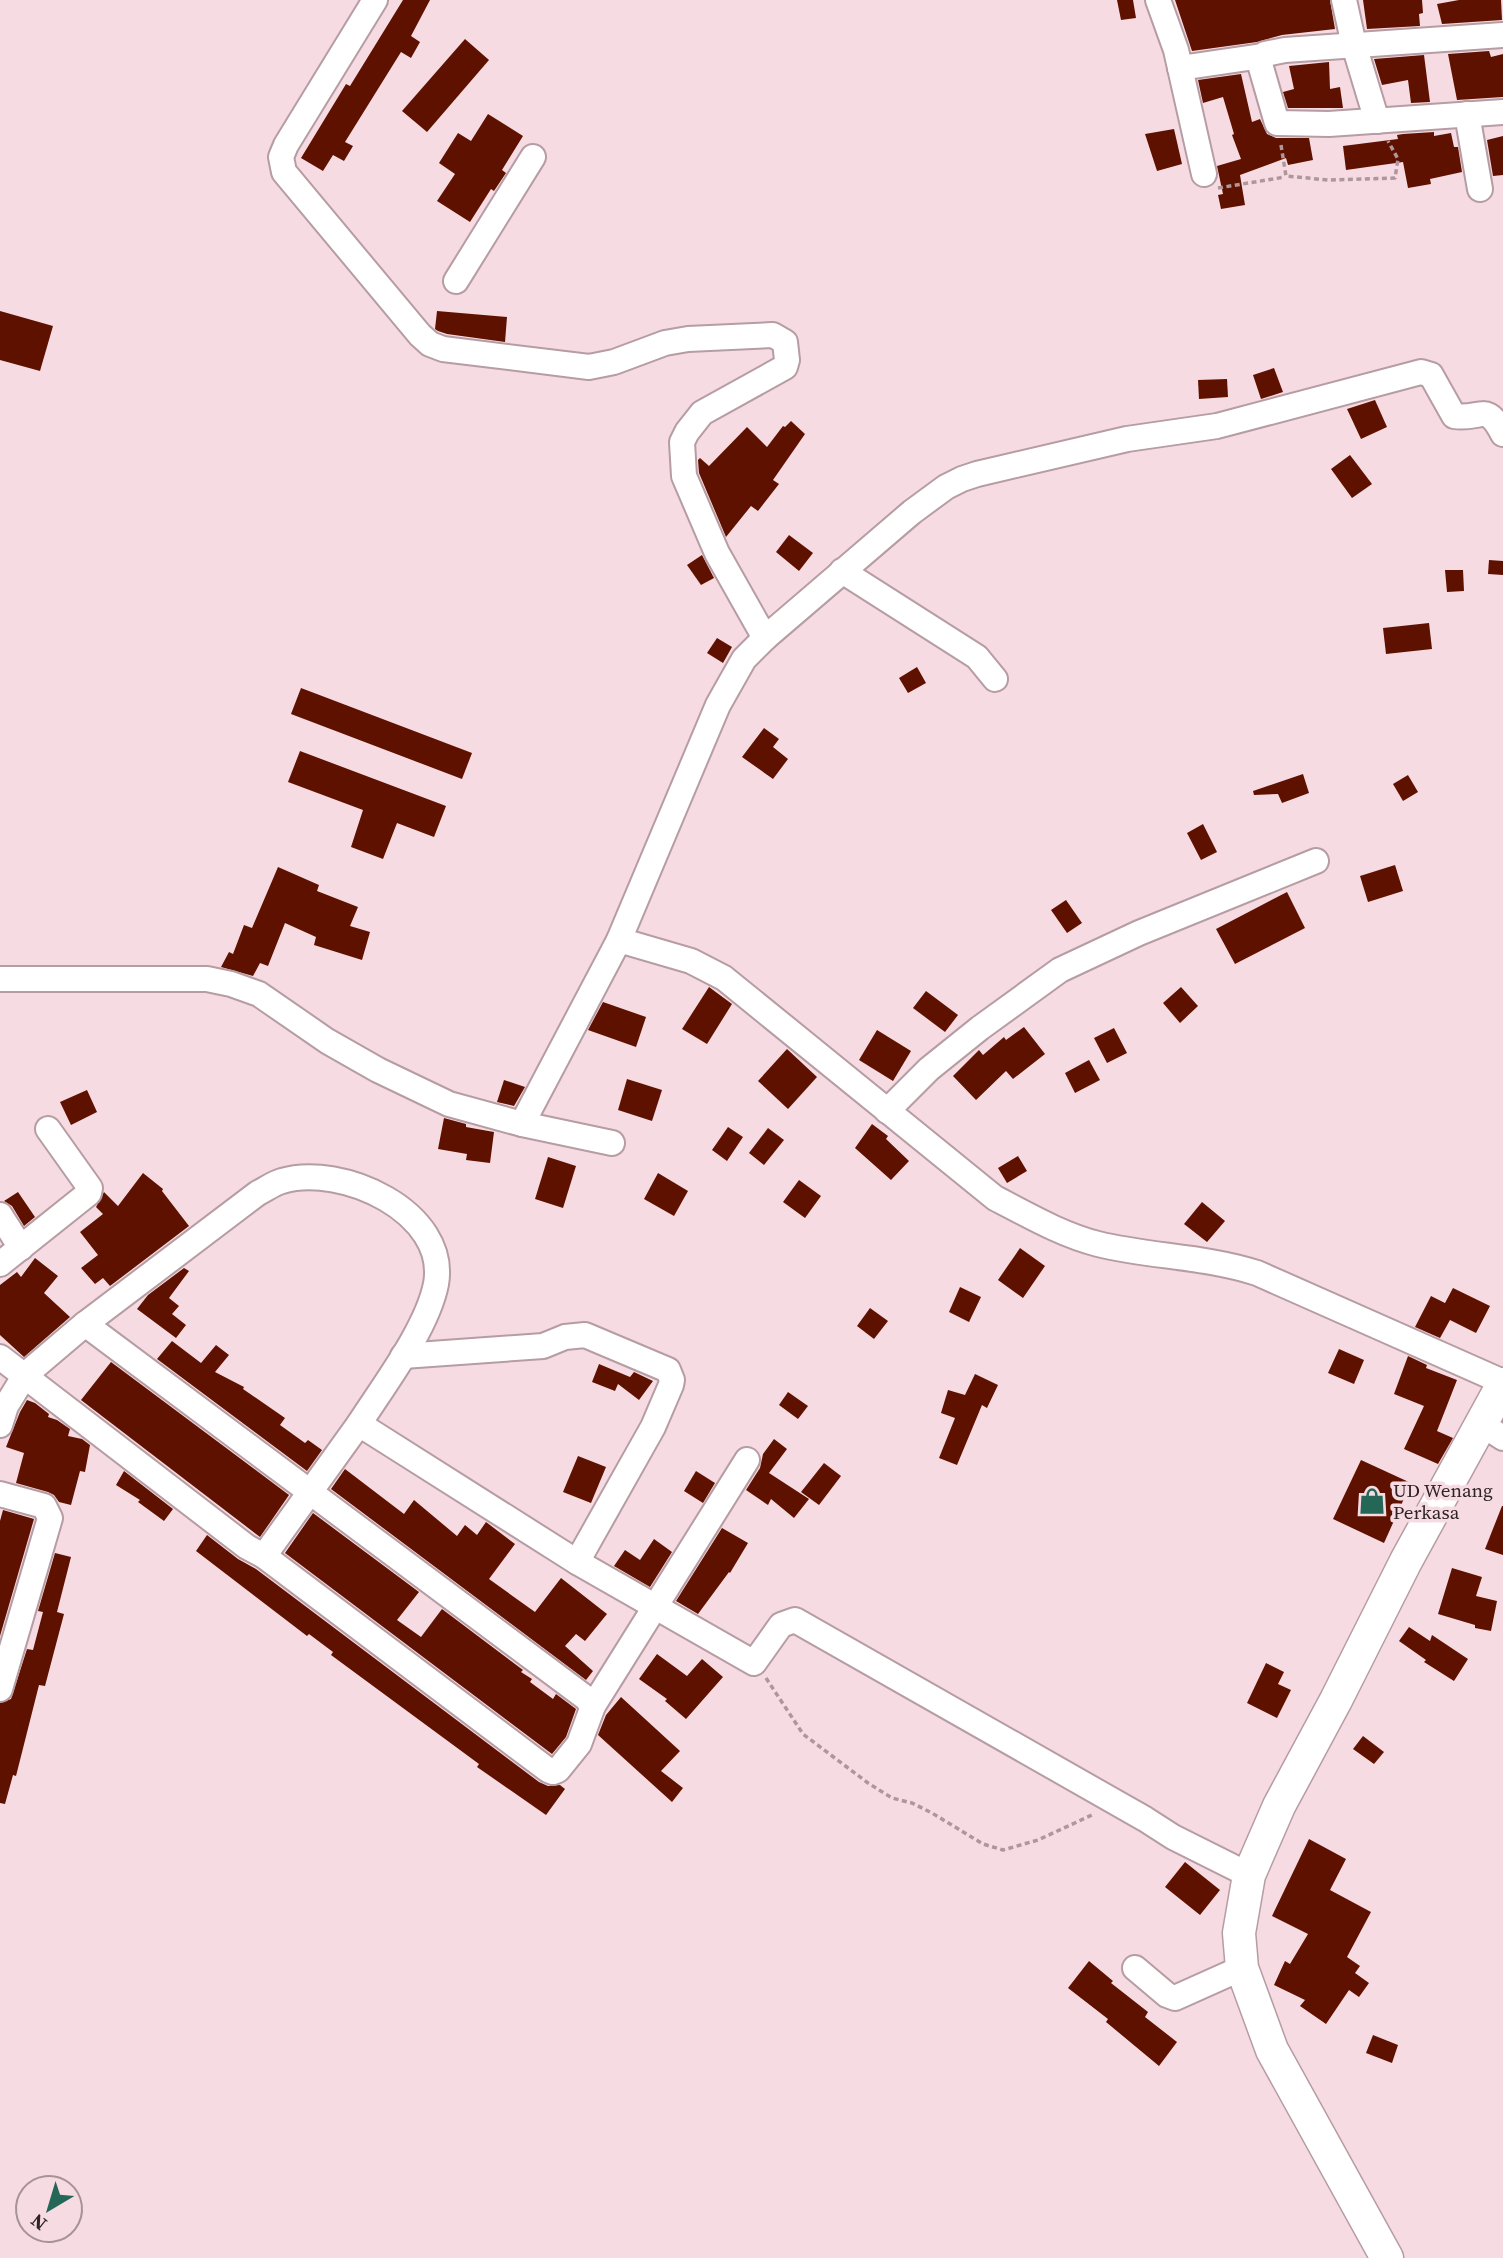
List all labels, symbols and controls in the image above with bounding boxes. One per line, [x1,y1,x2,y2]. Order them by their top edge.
place label: UD Wenang Perkasa [1393,1477,1493,1525]
shop icon: UD Wenang Perkasa [1357,1486,1387,1516]
north arrow [14,2174,84,2244]
text: N [25,2208,52,2237]

